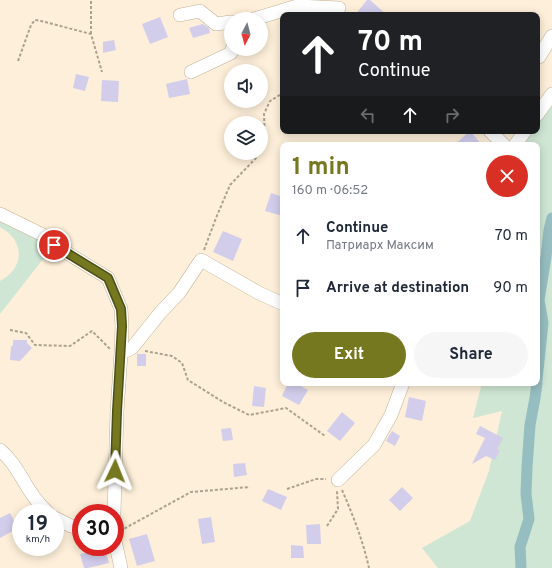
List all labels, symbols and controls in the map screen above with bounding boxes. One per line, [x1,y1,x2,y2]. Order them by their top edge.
north arrow [224,12,268,56]
map controls [224,12,268,160]
text: 70 m [358,25,423,61]
icon: ahead [292,28,344,80]
text: Continue [358,60,430,83]
button: sound [224,64,268,108]
icon: left [357,104,379,126]
icon: ahead [399,104,421,126]
icon: right [441,104,463,126]
button: layers [224,116,268,160]
text: 1 min [292,153,350,183]
button: close [486,155,528,197]
text: 160 m · 06:52 [292,183,368,199]
text: Continue [326,219,388,238]
icon: ahead [292,225,314,247]
text: 70 m [495,227,528,246]
pin [37,228,71,262]
icon: arrive [43,234,65,256]
text: Патриарх Максим [326,238,434,254]
icon: arrive [292,277,314,299]
text: Arrive at destination [326,279,469,298]
text: 90 m [493,279,528,298]
button: Exit [292,332,406,378]
button: Share [414,332,528,378]
position arrow [94,450,136,492]
speed limit sign: 30 [72,504,124,556]
text: 19 [28,512,48,538]
text: km/h [26,533,50,546]

